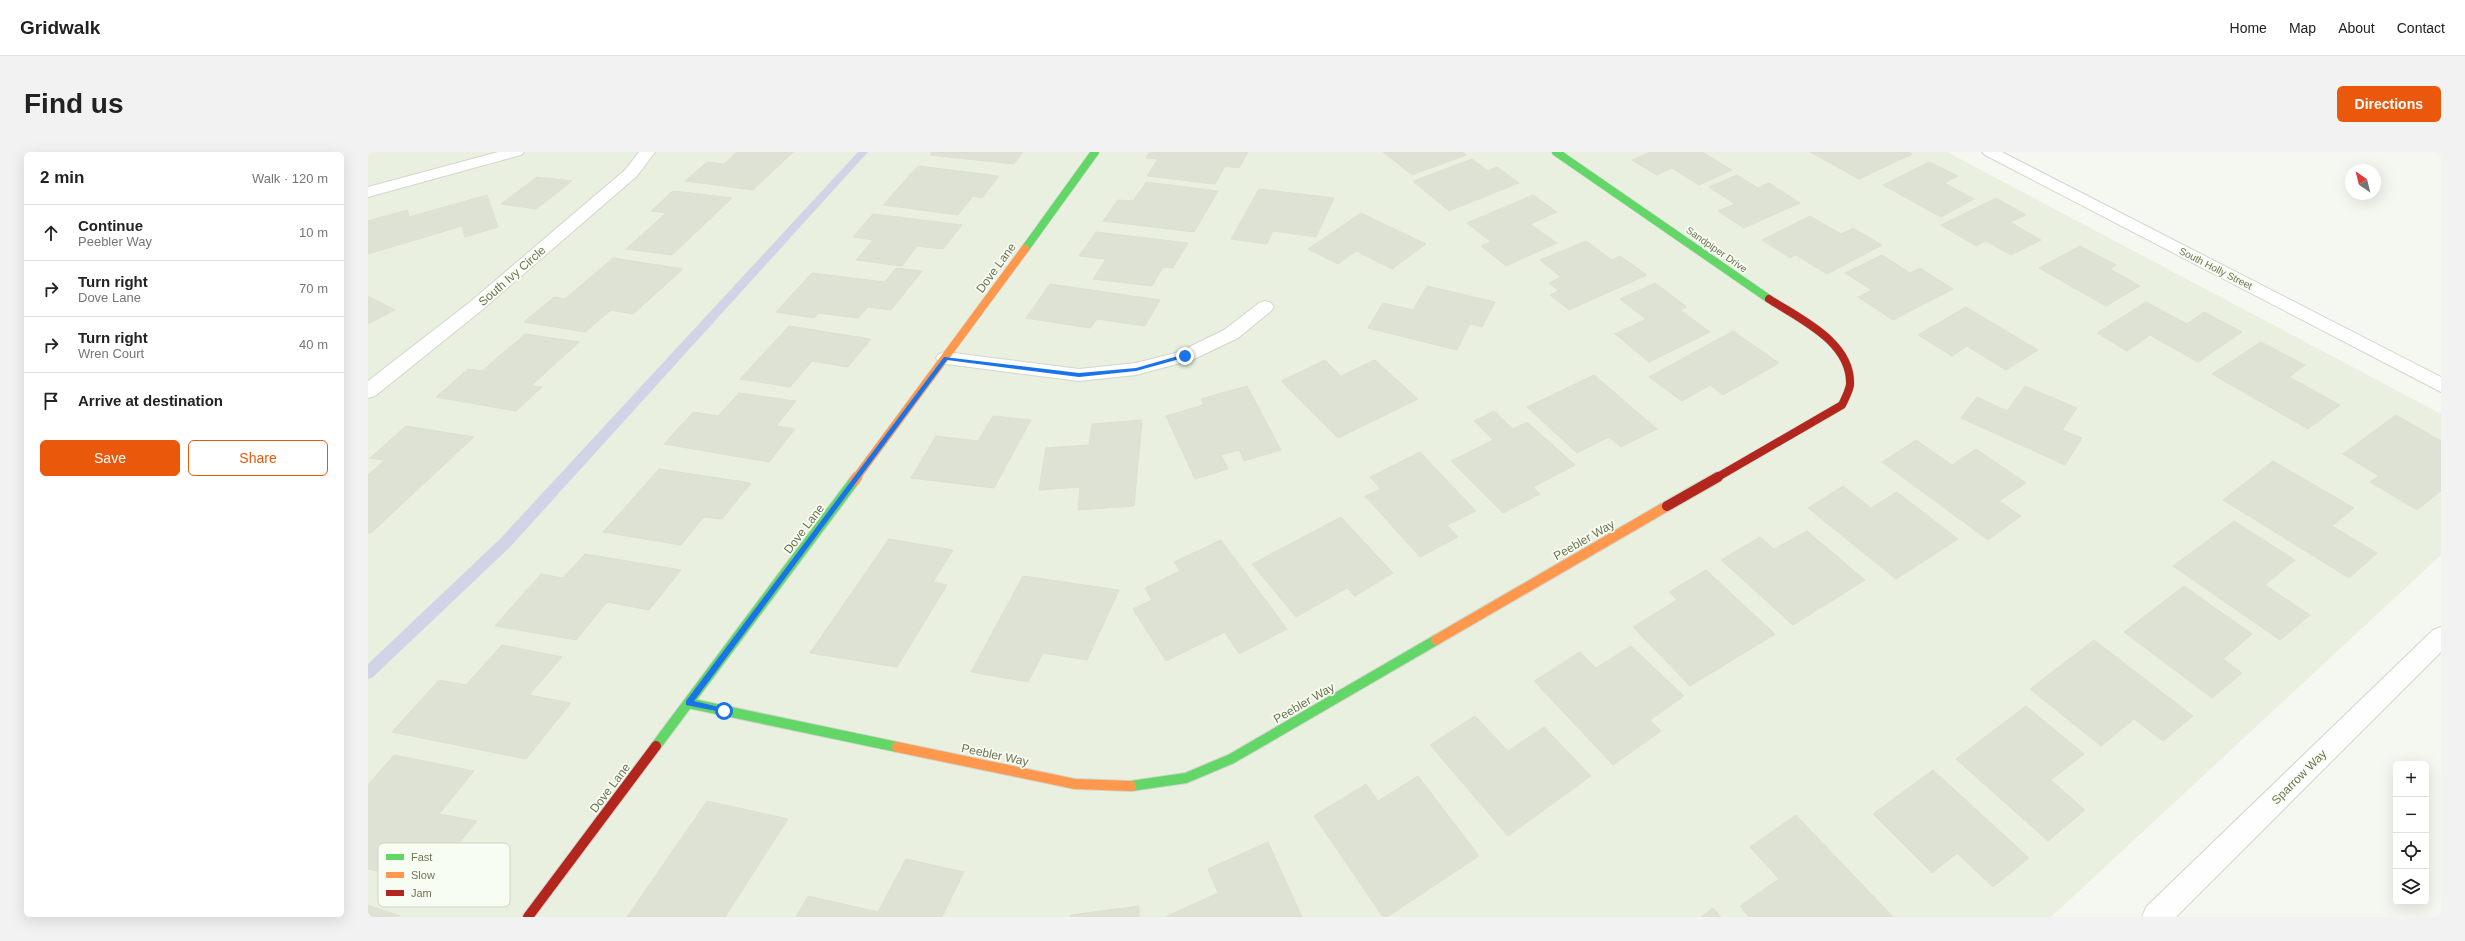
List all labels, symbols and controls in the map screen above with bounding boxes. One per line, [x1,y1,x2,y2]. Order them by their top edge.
text: Gridwalk [20,17,100,38]
text: Home [2230,20,2267,36]
text: Map [2289,20,2316,36]
text: About [2338,20,2375,36]
text: Contact [2397,20,2445,36]
button: Directions [2337,86,2441,122]
text: Find us [24,88,124,119]
north arrow [2345,164,2381,200]
text: 2 min [40,168,84,187]
text: Walk · 120 m [252,171,328,186]
text: Continue [78,217,143,234]
icon: ahead [40,222,62,244]
street label: Sandpiper Drive [1684,224,1750,275]
text: 10 m [299,225,328,240]
text: Peebler Way [78,234,152,249]
street label: Dove Lane [973,240,1019,296]
street label: South Ivy Circle [476,243,549,309]
street label: South Holly Street [2177,245,2254,292]
text: Turn right [78,273,148,290]
icon: right [40,278,62,300]
text: 70 m [299,281,328,296]
text: Dove Lane [78,290,141,305]
text: Turn right [78,329,148,346]
icon: right [40,334,62,356]
text: 40 m [299,337,328,352]
text: Wren Court [78,346,144,361]
route end [1176,347,1194,365]
icon: arrive [40,390,62,412]
text: Arrive at destination [78,392,223,409]
button: Save [40,440,180,476]
button: Share [188,440,328,476]
street label: Dove Lane [781,501,827,556]
street label: Peebler Way [1551,517,1617,563]
street label: Peebler Way [1271,680,1337,726]
route start [715,702,733,720]
street label: Peebler Way [960,741,1030,769]
street label: Sparrow Way [2269,747,2329,807]
street label: Dove Lane [587,760,633,815]
map controls [2393,761,2429,905]
button: + [2393,761,2429,797]
button: − [2393,797,2429,833]
button: locate [2393,833,2429,869]
legend [378,843,510,907]
text: Fast [411,851,432,863]
text: Slow [411,869,435,881]
button: layers [2393,869,2429,905]
text: Jam [411,887,432,899]

